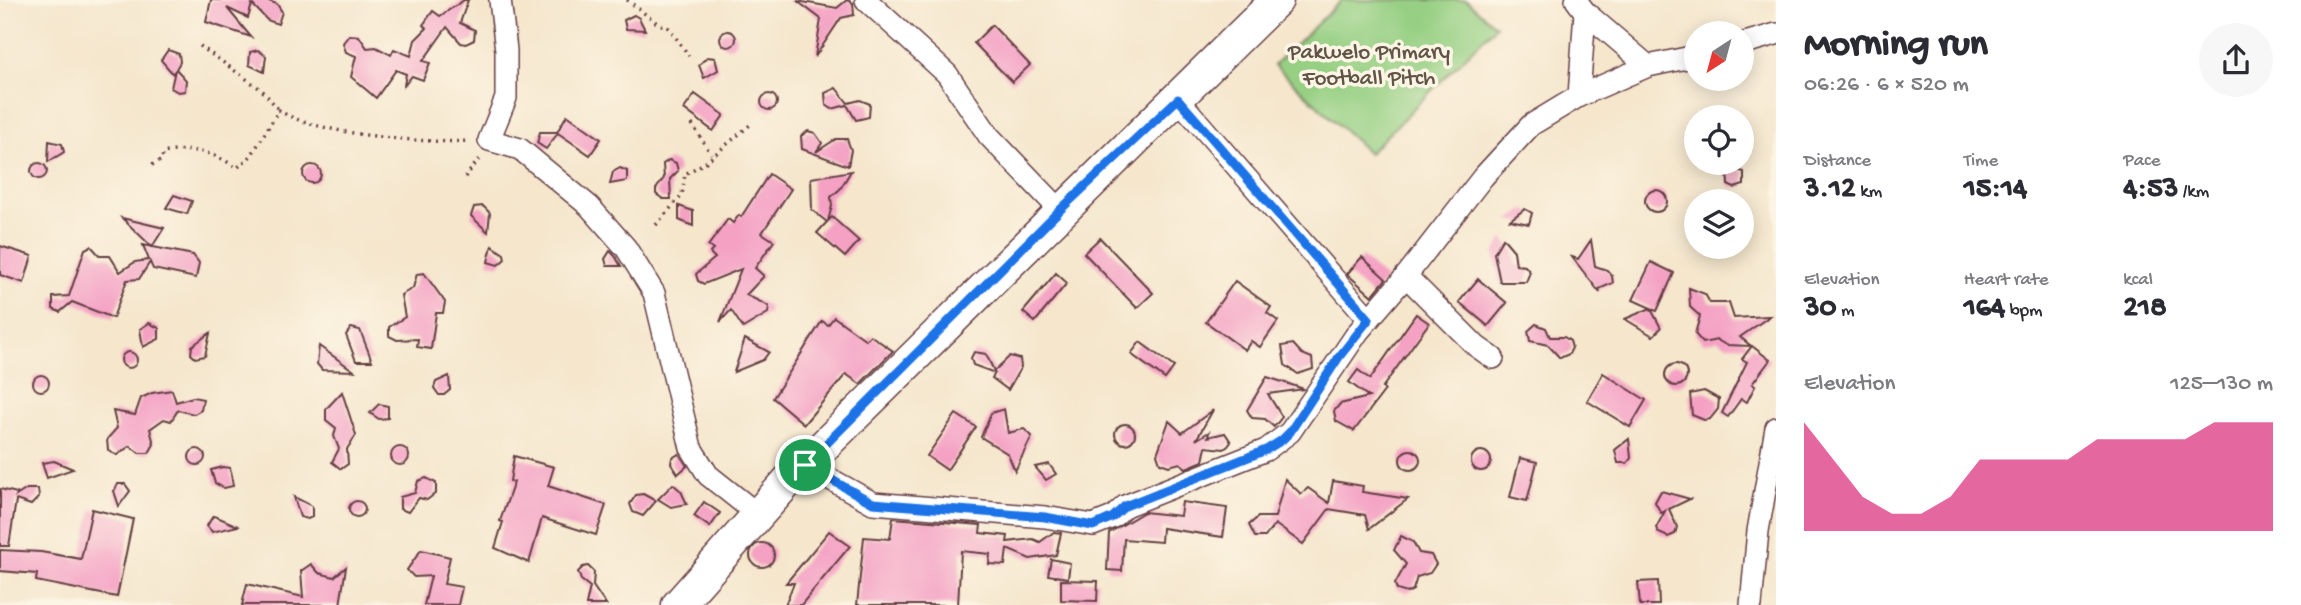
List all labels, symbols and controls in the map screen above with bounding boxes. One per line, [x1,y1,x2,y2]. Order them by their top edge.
north arrow [1684,21,1754,91]
map controls [1684,21,1754,259]
button: share [2199,23,2273,97]
text: Morning run [1804,24,1988,68]
park label: Pakwelo Primary Football Pitch [1287,40,1450,93]
text: 06:26 · 6 × 520 m [1804,72,1969,99]
button: locate [1684,105,1754,175]
text: Distance [1804,150,1871,173]
text: Time [1964,150,1998,173]
text: Pace [2123,150,2161,173]
text: 3.12 [1804,173,1856,208]
text: 15:14 [1964,173,2027,208]
text: 4:53 [2123,173,2178,208]
text: km [1856,181,1882,204]
text: /km [2178,181,2209,204]
button: layers [1684,189,1754,259]
text: Elevation [1804,269,1880,292]
text: Heart rate [1964,269,2049,292]
text: kcal [2123,269,2153,292]
text: 30 [1804,292,1837,327]
text: 164 [1964,292,2005,327]
text: 218 [2123,292,2167,327]
text: m [1837,300,1855,323]
text: bpm [2005,300,2043,323]
text: Elevation [1804,371,1895,398]
text: 125–130 m [2170,371,2273,398]
pin [775,435,835,495]
icon: arrive [786,446,824,484]

